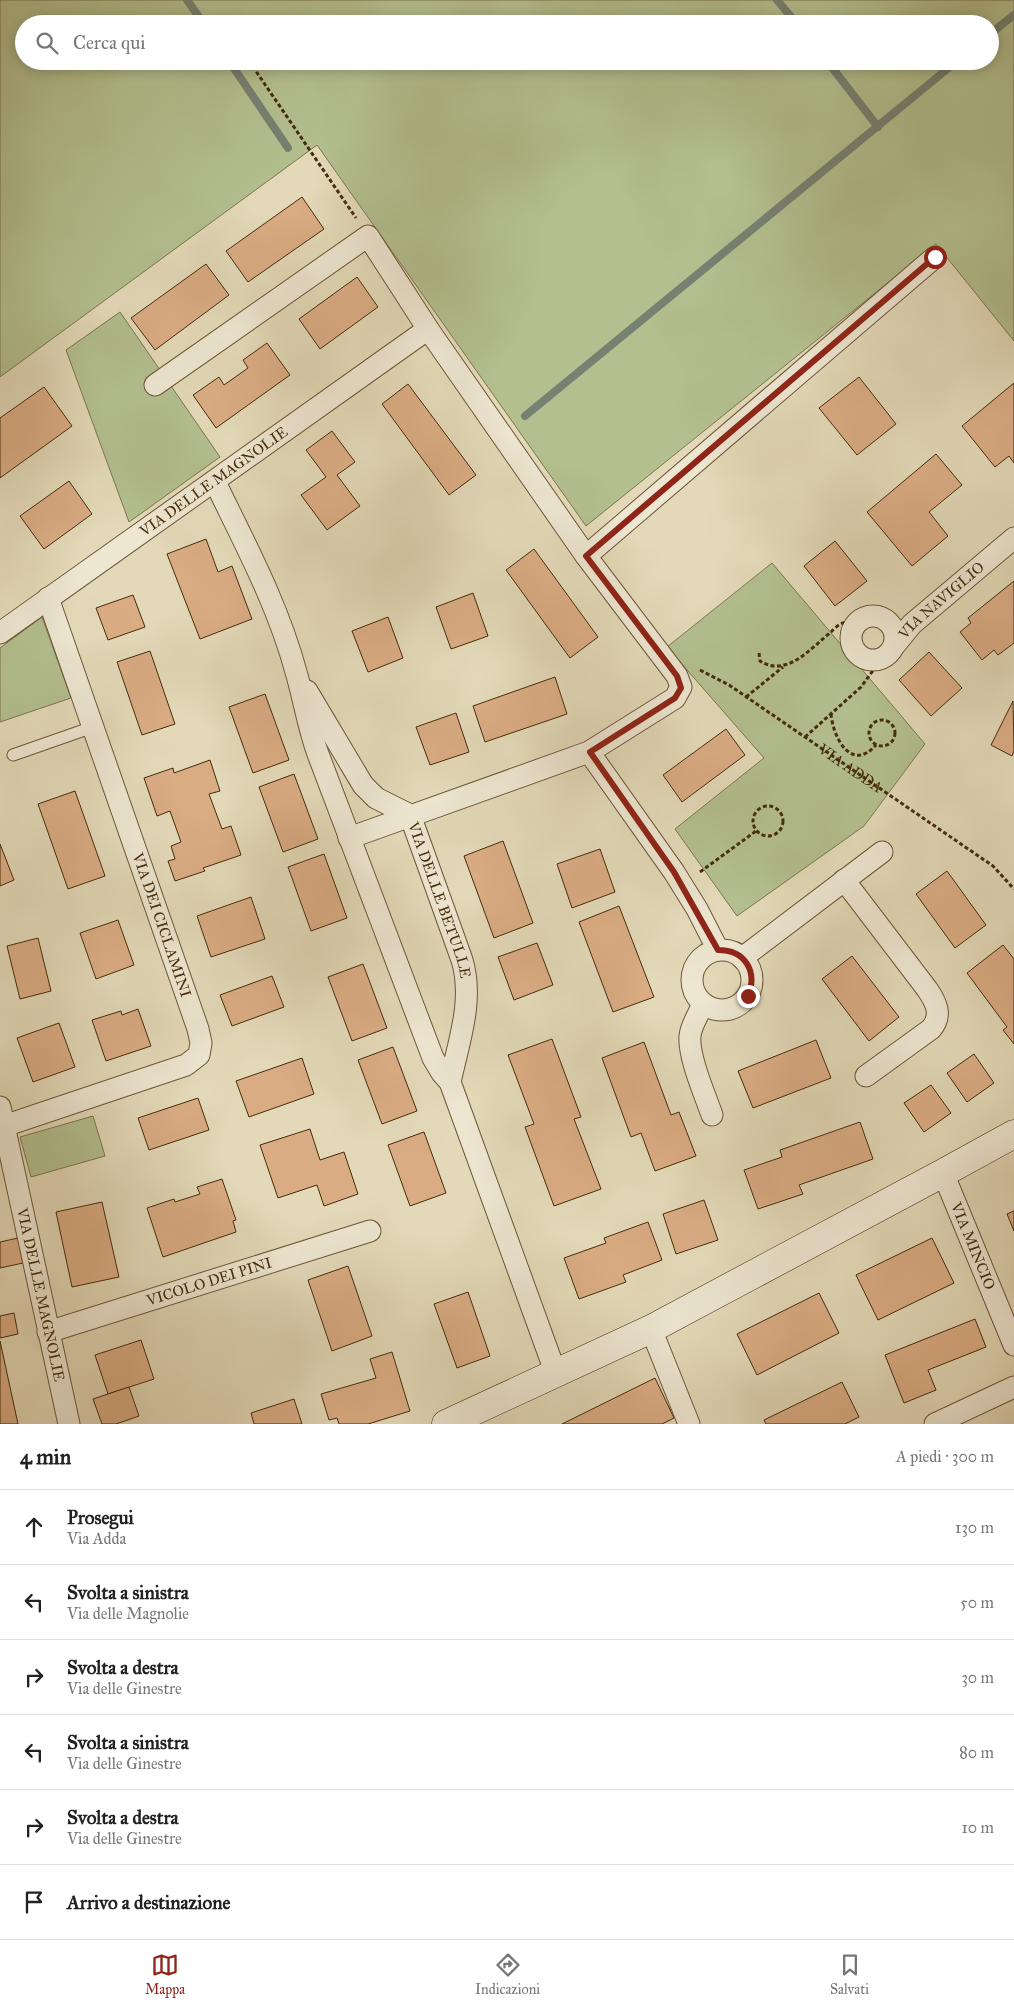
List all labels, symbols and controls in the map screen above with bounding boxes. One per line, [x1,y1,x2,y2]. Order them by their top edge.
search box [15,15,999,70]
icon: search [33,29,61,57]
text: Cerca qui [73,31,145,54]
route start [924,246,947,269]
street label: VIA DELLE MAGNOLIE [135,423,291,540]
street label: VIA NAVIGLIO [894,558,988,643]
street label: VIA ADDA [814,740,886,797]
street label: VIA DELLE BETULLE [404,819,475,980]
street label: VIA DEI CICLAMINI [128,849,195,1000]
route end [737,985,760,1008]
street label: VIA MINCIO [947,1199,999,1292]
street label: VIA DELLE MAGNOLIE [13,1205,69,1383]
street label: VICOLO DEI PINI [143,1253,274,1310]
text: 4 min [20,1444,71,1470]
text: A piedi · 300 m [896,1447,994,1466]
text: Prosegui [67,1506,134,1529]
icon: ahead [20,1513,48,1541]
text: 130 m [955,1518,994,1537]
text: Via Adda [67,1529,126,1548]
text: Svolta a sinistra [67,1581,189,1604]
icon: left [20,1588,48,1616]
text: 50 m [960,1593,994,1612]
text: Via delle Magnolie [67,1604,189,1623]
text: Svolta a destra [67,1656,179,1679]
icon: right [20,1663,48,1691]
text: 30 m [961,1668,994,1687]
text: Via delle Ginestre [67,1679,182,1698]
text: Svolta a sinistra [67,1731,189,1754]
icon: left [20,1738,48,1766]
text: 80 m [959,1743,994,1762]
text: Via delle Ginestre [67,1754,182,1773]
text: Svolta a destra [67,1806,179,1829]
icon: right [20,1813,48,1841]
text: 10 m [962,1818,994,1837]
text: Via delle Ginestre [67,1829,182,1848]
icon: arrive [20,1888,48,1916]
text: Arrivo a destinazione [67,1891,230,1914]
tab: Mappa [145,1951,185,1998]
tab: Indicazioni [475,1951,540,1998]
tab: Salvati [830,1951,869,1998]

